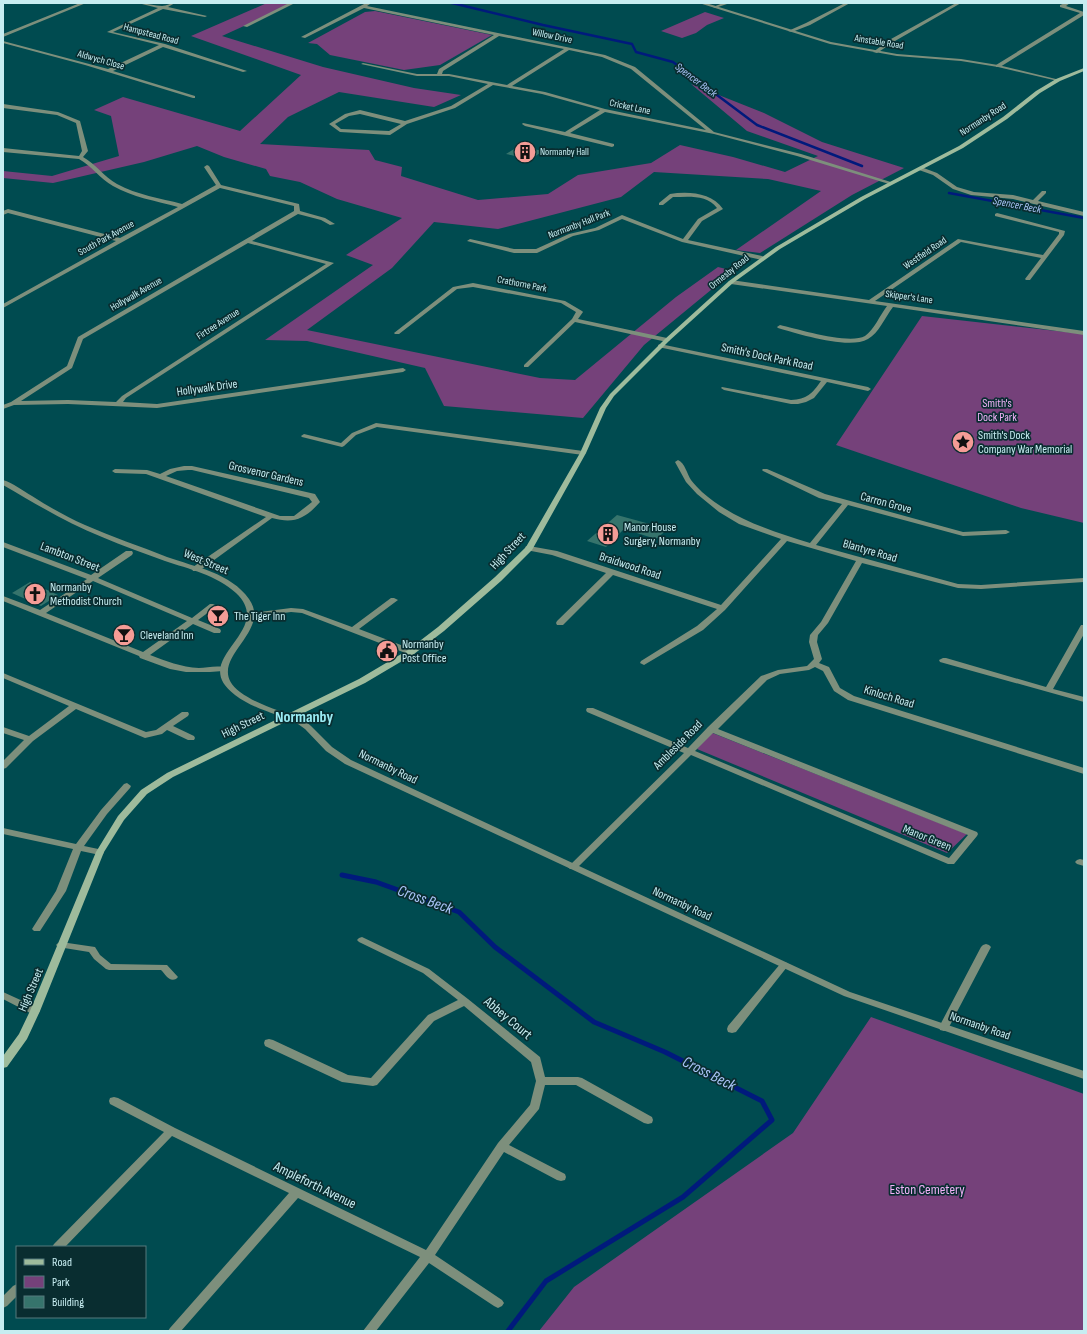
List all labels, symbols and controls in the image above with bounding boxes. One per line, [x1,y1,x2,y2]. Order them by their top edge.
street label: Hampstead Road [122,21,180,47]
street label: Willow Drive [531,26,573,46]
street label: Ainstable Road [853,32,904,52]
street label: Aldwych Close [75,47,126,72]
water label: Spencer Beck [673,60,720,100]
street label: Cricket Lane [608,97,652,117]
street label: Normanby Road [958,100,1008,138]
building icon: Normanby Hall [512,139,538,165]
place label: Normanby Hall [540,146,589,158]
water label: Spencer Beck [992,194,1043,216]
street label: Normanby Hall Park [546,207,612,241]
street label: South Park Avenue [76,218,136,258]
street label: Westfield Road [901,234,949,272]
street label: Ormesby Road [707,252,751,292]
street label: Crathorne Park [496,273,548,295]
street label: Hollywalk Avenue [108,274,164,314]
street label: Skipper's Lane [884,288,934,306]
street label: Firtree Avenue [194,306,242,342]
street label: Smith's Dock Park Road [720,340,814,374]
street label: Hollywalk Drive [176,376,238,400]
park label: Smith's Dock Park [977,396,1017,425]
place label: Smith's Dock Company War Memorial [978,428,1072,457]
place icon: Smith's Dock Company War Memorial [950,429,976,455]
street label: Grosvenor Gardens [227,458,305,490]
street label: Carron Grove [859,489,913,517]
place label: Manor House Surgery, Normanby [624,520,701,549]
building icon: Manor House Surgery, Normanby [595,521,621,547]
street label: High Street [487,529,529,573]
street label: Blantyre Road [841,536,899,566]
street label: Lambton Street [38,539,102,575]
street label: West Street [181,546,231,578]
street label: Braidwood Road [597,549,663,583]
place label: Normanby Methodist Church [50,580,122,609]
church icon: Normanby Methodist Church [22,581,48,607]
bar icon: The Tiger Inn [205,603,231,629]
place label: The Tiger Inn [234,609,285,624]
bar icon: Cleveland Inn [111,622,137,648]
place label: Cleveland Inn [140,628,194,643]
place label: Normanby Post Office [402,637,447,666]
public building icon: Normanby Post Office [374,638,400,664]
street label: Kinloch Road [862,682,916,712]
street label: High Street [219,708,267,742]
district label: Normanby [275,708,333,727]
street label: Ambleside Road [650,717,706,773]
street label: Normanby Road [356,746,420,788]
street label: Manor Green [900,821,954,855]
water label: Cross Beck [395,881,456,919]
street label: Normanby Road [650,884,714,924]
street label: High Street [15,966,47,1014]
street label: Abbey Court [480,992,536,1043]
street label: Normanby Road [948,1009,1012,1043]
water label: Cross Beck [679,1052,740,1096]
street label: Ampleforth Avenue [270,1157,359,1212]
park label: Eston Cemetery [889,1181,965,1198]
legend [16,1246,146,1318]
text: Road [52,1255,72,1270]
text: Park [52,1275,70,1290]
text: Building [52,1295,84,1310]

